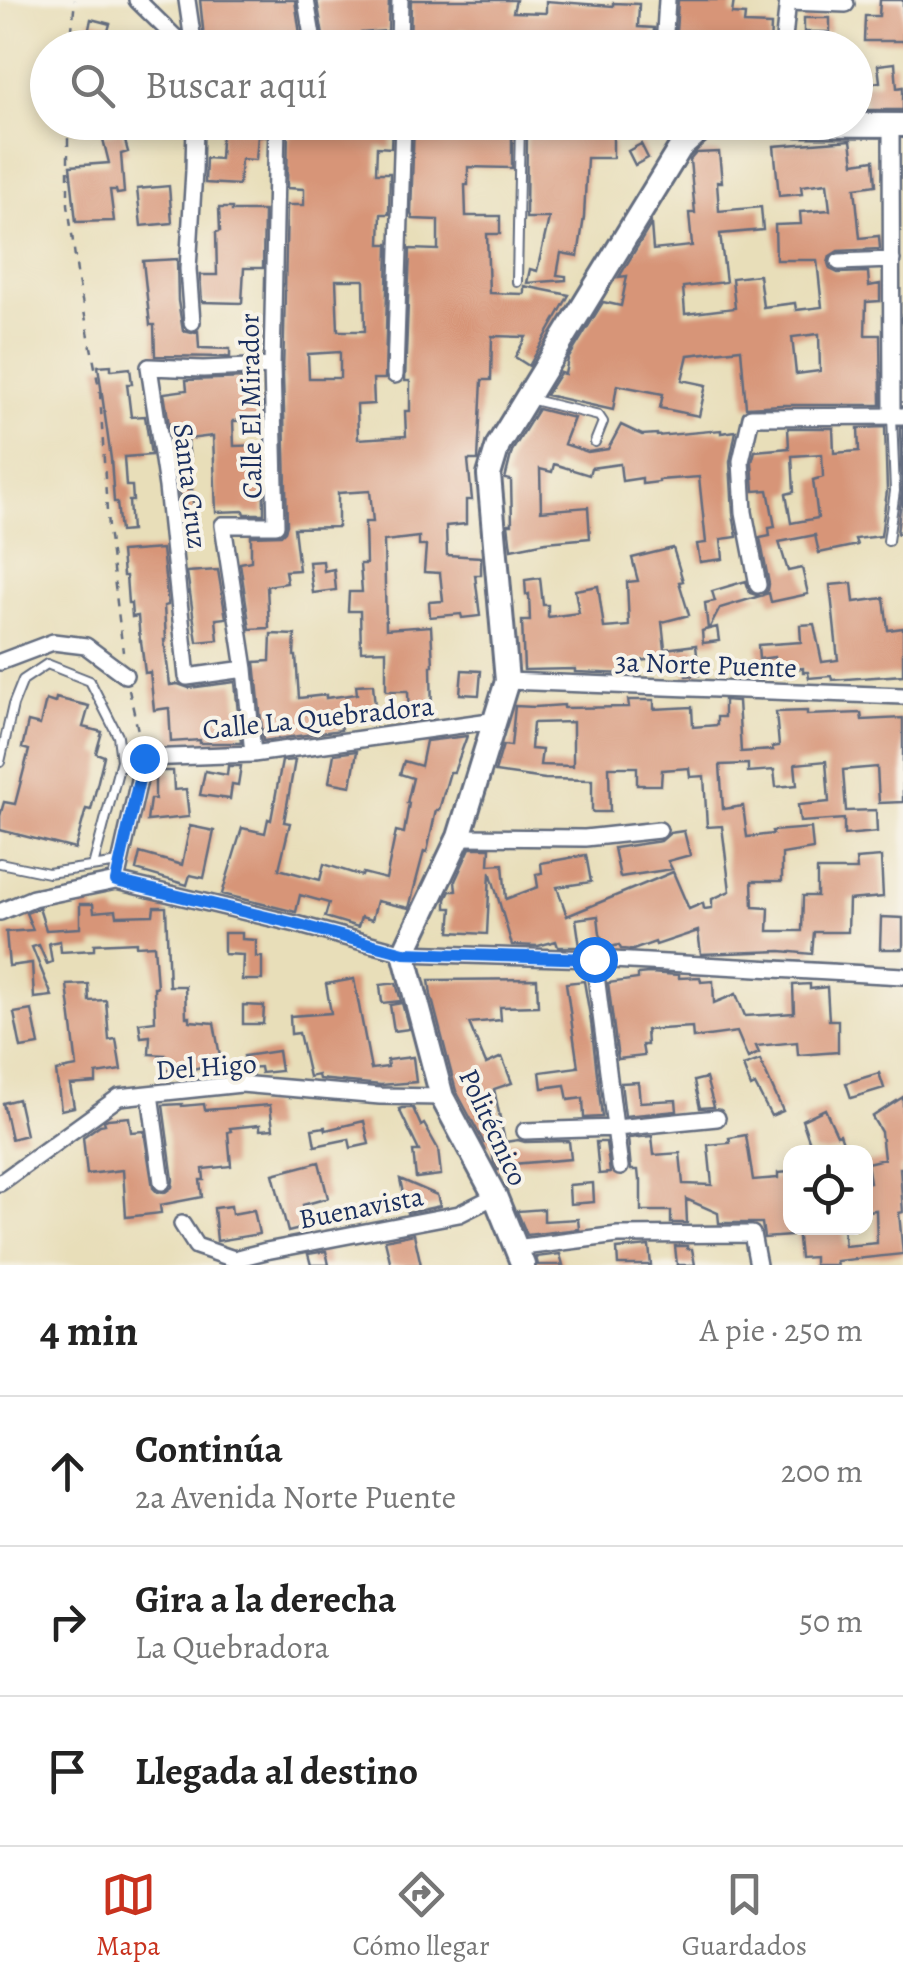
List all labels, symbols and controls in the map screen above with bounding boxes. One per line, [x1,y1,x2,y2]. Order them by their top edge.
search box [30,30,873,140]
icon: search [65,58,120,113]
text: Buscar aquí [145,59,328,111]
street label: Calle El Mirador [230,312,272,499]
street label: Santa Cruz [163,421,217,551]
street label: 3a Norte Puente [614,643,798,687]
street label: Calle La Quebradora [200,687,436,749]
route end [122,736,168,782]
route start [572,937,618,983]
street label: Del Higo [154,1045,258,1089]
street label: Politécnico [449,1063,537,1192]
map controls [783,1145,873,1235]
button: locate [783,1145,873,1235]
street label: Buenavista [296,1177,427,1239]
text: 4 min [40,1302,138,1359]
text: A pie · 250 m [700,1308,863,1352]
text: Continúa [135,1423,283,1475]
icon: ahead [40,1444,95,1499]
text: 200 m [781,1449,863,1493]
text: 2a Avenida Norte Puente [135,1475,456,1519]
text: Gira a la derecha [135,1573,396,1625]
icon: right [40,1594,95,1649]
text: 50 m [799,1599,863,1643]
text: La Quebradora [135,1625,330,1669]
icon: arrive [40,1744,95,1799]
text: Llegada al destino [135,1745,418,1797]
tab: Mapa [96,1867,160,1965]
tab: Cómo llegar [353,1867,490,1965]
tab: Guardados [682,1867,807,1965]

